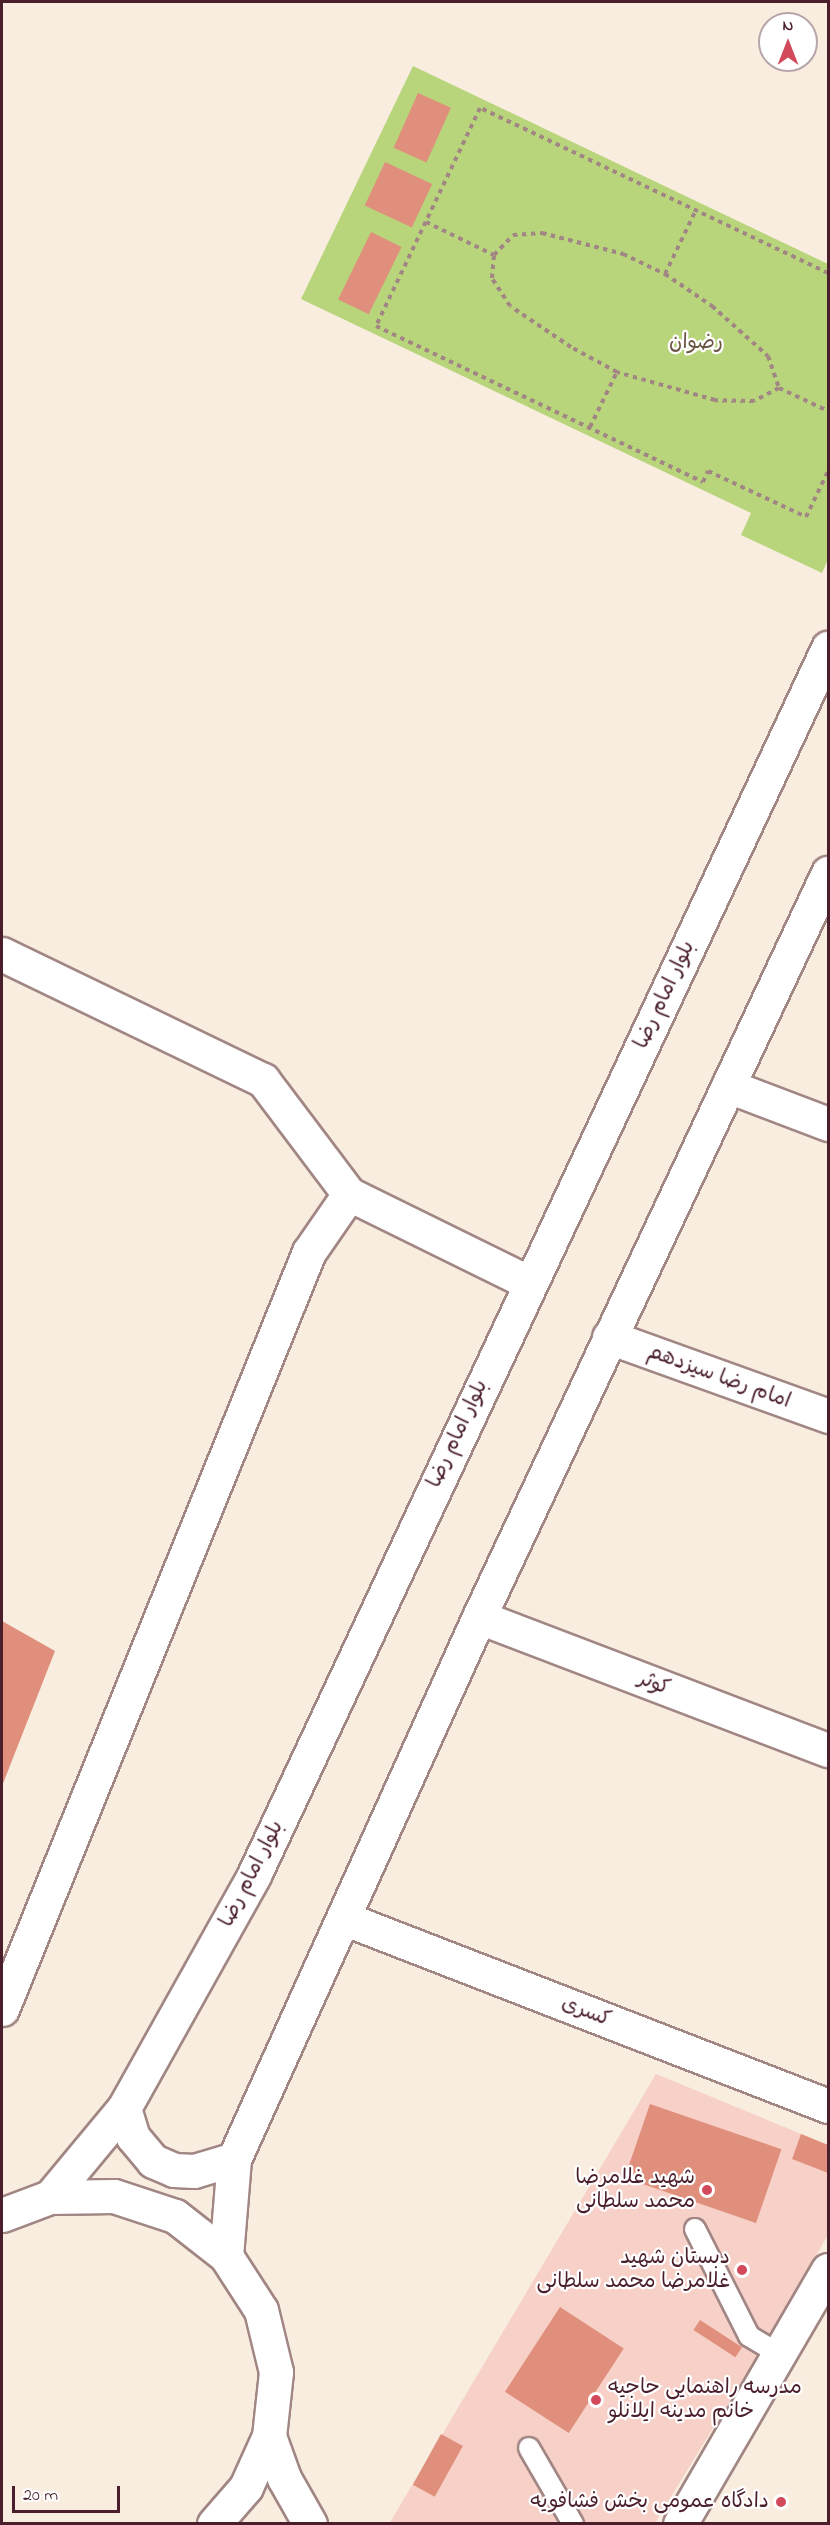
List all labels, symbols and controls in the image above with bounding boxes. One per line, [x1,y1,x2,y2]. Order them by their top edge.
north arrow [758,12,818,72]
text: N [783,14,793,38]
park label: رضوان [669,330,723,356]
street label: بلوار امام رضا [629,937,701,1053]
street label: امام رضا سیزدهم [644,1339,794,1415]
street label: بلوار امام رضا [422,1376,494,1492]
street label: کوثر [635,1667,673,1701]
street label: بلوار امام رضا [214,1817,290,1931]
street label: کسری [558,1991,614,2033]
place label: شهید غلامرضا محمد سلطانی [575,2165,695,2215]
marker: شهید غلامرضا محمد سلطانی [700,2183,714,2197]
place label: دبستان شهید غلامرضا محمد سلطانی [537,2245,730,2295]
marker: دبستان شهید غلامرضا محمد سلطانی [735,2263,749,2277]
place label: مدرسه راهنمایی حاجیه خانم مدینه ایلانلو [608,2375,802,2425]
marker: مدرسه راهنمایی حاجیه خانم مدینه ایلانلو [589,2393,603,2407]
scale bar [15,2474,123,2512]
text: 20 m [23,2483,58,2509]
place label: دادگاه عمومی بخش فشافویه [530,2489,769,2515]
marker: دادگاه عمومی بخش فشافویه [774,2495,788,2509]

